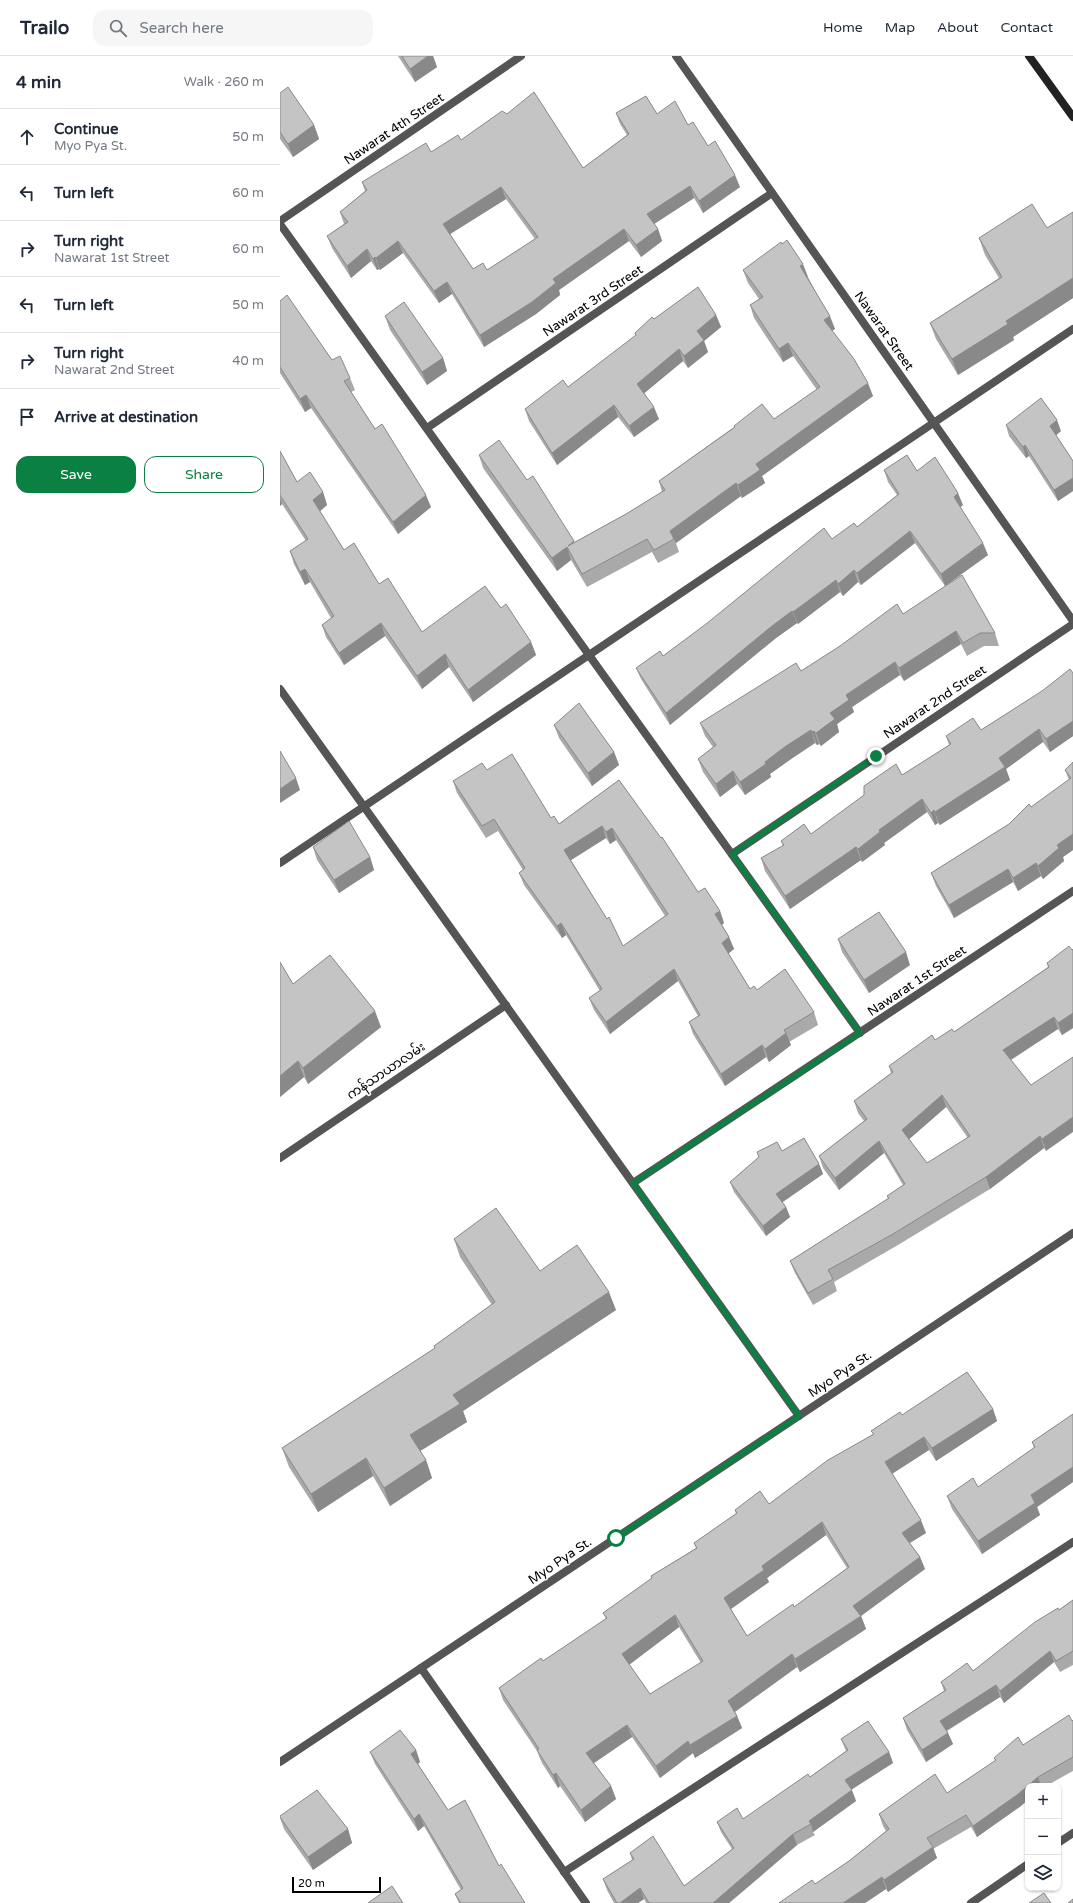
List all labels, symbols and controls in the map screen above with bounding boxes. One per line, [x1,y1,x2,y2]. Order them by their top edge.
search box [93,10,373,46]
text: Trailo [20,17,69,39]
icon: search [107,17,129,39]
text: Search here [139,19,224,37]
text: Home [823,19,863,36]
text: Map [885,19,915,36]
text: About [937,19,979,36]
text: Contact [1001,19,1053,36]
text: 4 min [16,72,61,93]
text: Walk · 260 m [184,74,264,90]
street label: Nawarat 4th Street [341,90,447,168]
text: Continue [54,120,118,138]
icon: ahead [16,126,38,148]
text: 50 m [232,129,264,145]
text: Myo Pya St. [54,138,127,154]
icon: left [16,182,38,204]
text: Turn left [54,184,114,202]
text: 60 m [232,185,264,201]
text: Turn right [54,232,124,250]
icon: right [16,238,38,260]
text: 60 m [232,241,264,257]
text: Nawarat 1st Street [54,250,169,266]
street label: Nawarat 3rd Street [540,262,646,340]
street label: Nawarat Street [851,288,917,374]
icon: left [16,294,38,316]
text: Turn left [54,296,114,314]
text: 50 m [232,297,264,313]
text: Turn right [54,344,124,362]
icon: right [16,350,38,372]
text: 40 m [232,353,264,369]
text: Nawarat 2nd Street [54,362,174,378]
icon: arrive [16,406,38,428]
text: Arrive at destination [54,408,198,426]
button: Save [16,456,136,493]
button: Share [144,456,264,493]
street label: Nawarat 2nd Street [881,662,989,742]
route end [867,747,885,765]
street label: Nawarat 1st Street [865,942,969,1020]
street label: ကန်သာယာလမ်း [343,1038,429,1105]
street label: Myo Pya St. [805,1347,875,1401]
route start [607,1529,625,1547]
street label: Myo Pya St. [525,1534,595,1588]
map controls [1025,1783,1061,1891]
button: + [1025,1783,1061,1819]
button: − [1025,1819,1061,1855]
button: layers [1025,1855,1061,1891]
scale bar [292,1875,381,1894]
text: 20 m [298,1877,325,1890]

